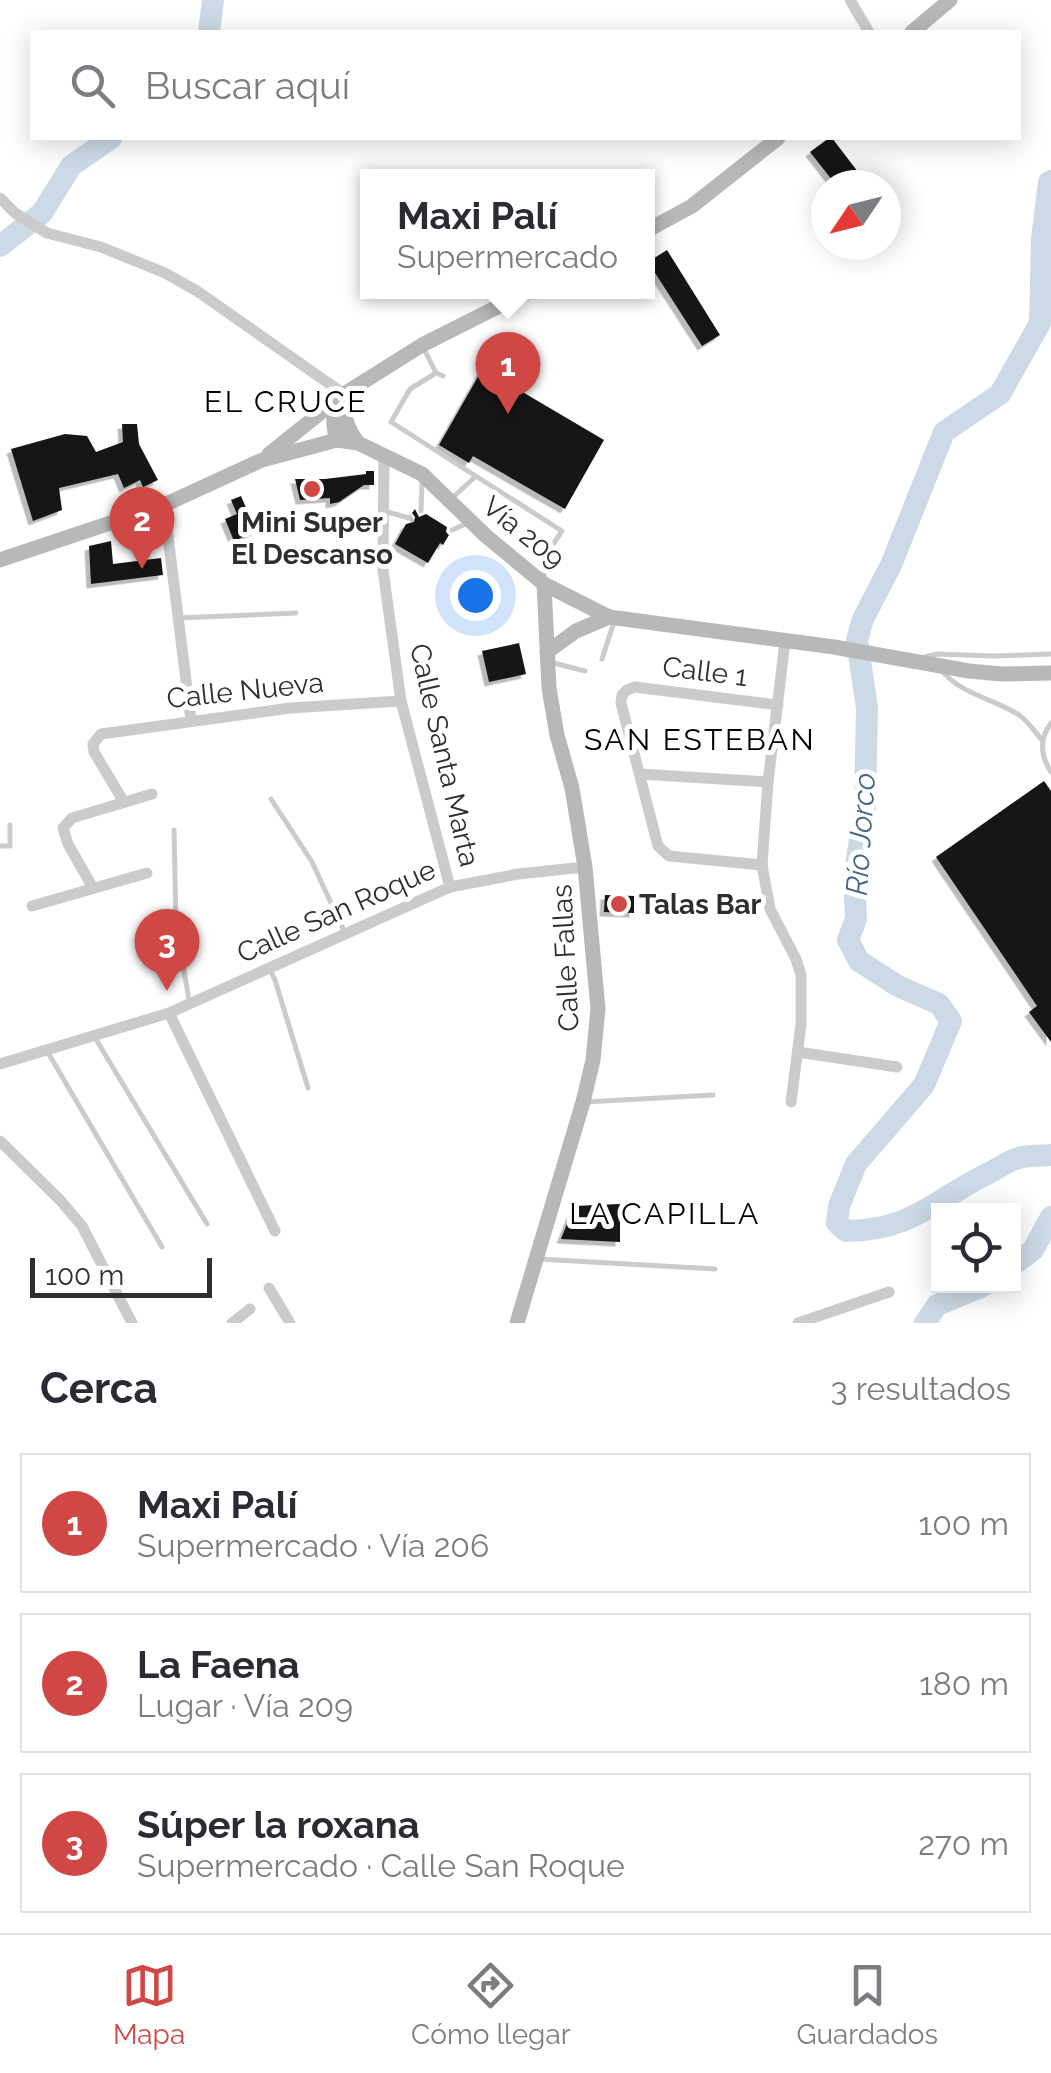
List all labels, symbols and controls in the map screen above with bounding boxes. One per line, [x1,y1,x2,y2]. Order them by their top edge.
search box [30,30,1021,140]
icon: search [65,58,120,113]
text: Buscar aquí [145,63,350,108]
popup [360,169,655,299]
north arrow [811,170,901,260]
text: Maxi Palí [397,193,557,238]
text: Supermercado [397,238,618,275]
pin: 1 [476,332,540,414]
district label: EL CRUCE [204,384,368,419]
marker: Mini Super El Descanso [301,478,323,500]
pin: 2 [110,486,174,569]
street label: Vía 209 [476,489,571,575]
place label: Mini Super El Descanso [231,506,393,571]
your location [450,570,501,621]
street label: Calle Santa Marta [403,640,486,870]
street label: Calle 1 [661,650,749,693]
street label: Calle Nueva [165,666,325,715]
district label: SAN ESTEBAN [584,722,816,757]
water label: Río Jorco [839,772,882,896]
street label: Calle San Roque [232,853,441,970]
street label: Calle Fallas [545,884,586,1032]
place label: Talas Bar [639,888,762,921]
marker: Talas Bar [608,893,630,915]
pin: 3 [134,908,200,991]
district label: LA CAPILLA [569,1196,761,1231]
map controls [931,1203,1021,1293]
button: locate [931,1203,1021,1293]
scale bar [30,1253,212,1298]
text: 100 m [45,1259,124,1292]
text: Cerca [40,1364,158,1413]
text: 3 resultados [831,1370,1011,1407]
text: Maxi Palí [137,1482,297,1527]
text: 1 [67,1505,82,1542]
text: 100 m [919,1505,1009,1542]
text: Supermercado · Vía 206 [137,1527,489,1564]
text: La Faena [137,1642,300,1687]
text: 2 [65,1665,84,1702]
text: 180 m [919,1665,1009,1702]
text: Lugar · Vía 209 [137,1687,353,1724]
text: Súper la roxana [137,1802,420,1847]
text: 3 [66,1825,83,1862]
text: 270 m [918,1825,1009,1862]
text: Supermercado · Calle San Roque [137,1847,625,1884]
tab: Mapa [113,1958,185,2051]
tab: Cómo llegar [411,1958,571,2051]
tab: Guardados [796,1958,938,2051]

